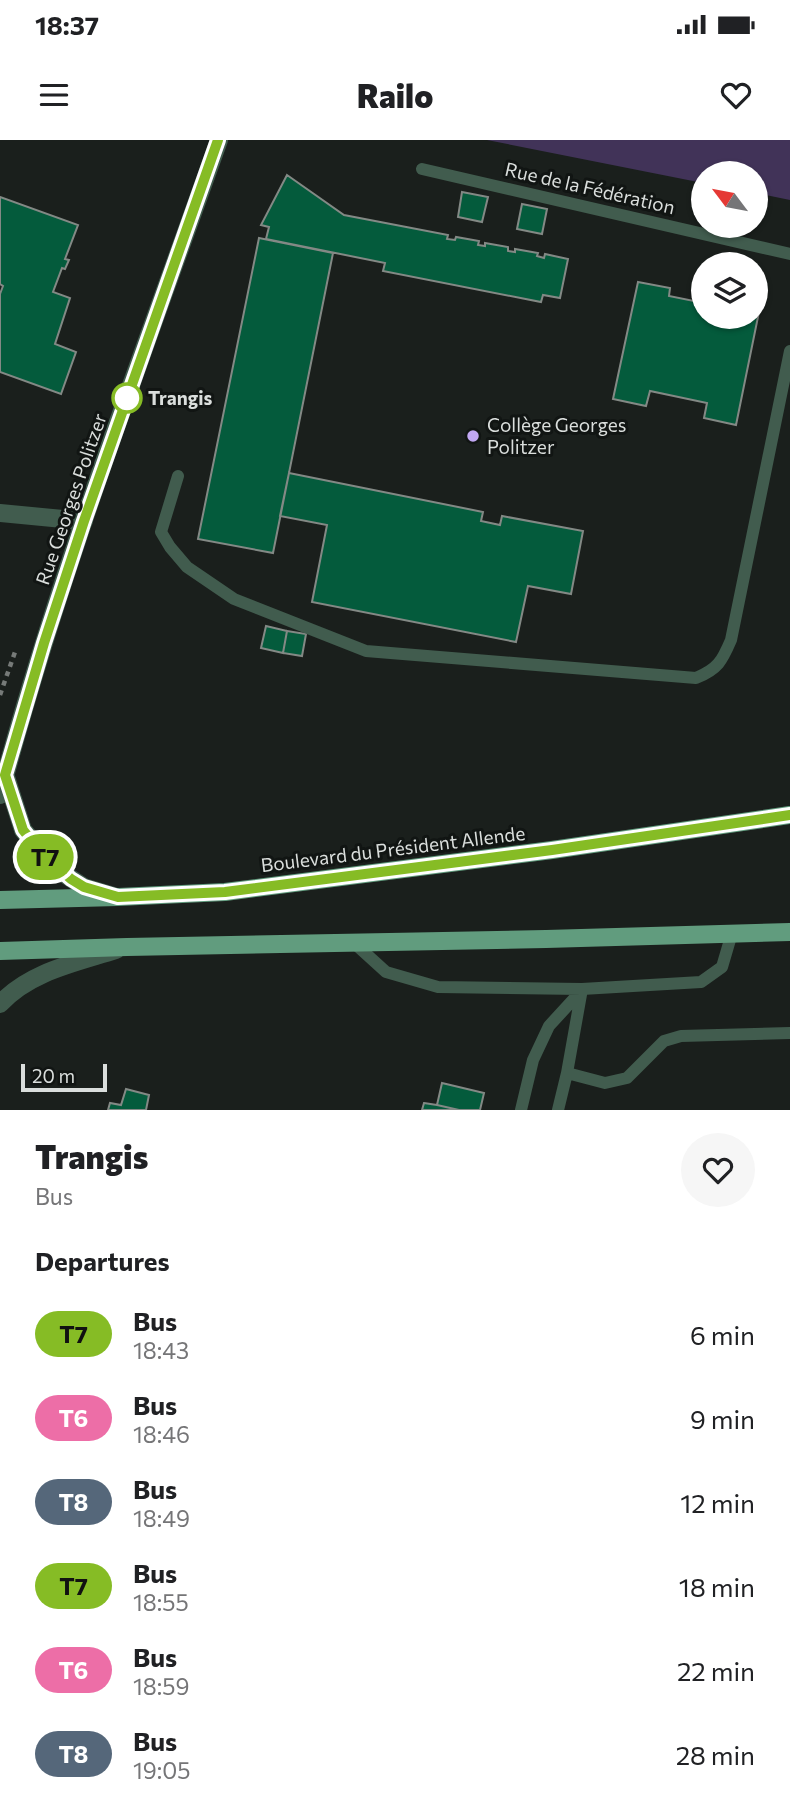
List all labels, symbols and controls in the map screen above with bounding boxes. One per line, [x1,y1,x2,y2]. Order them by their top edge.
text: 18:37 [35,9,99,40]
text: Railo [357,75,433,115]
icon: menu [35,76,73,114]
icon: heart [717,76,755,114]
street label: Rue de la Fédération [503,157,677,218]
north arrow [691,161,768,238]
map controls [691,161,768,329]
button: layers [691,252,768,329]
marker: Trangis [112,383,142,413]
place label: Trangis [148,386,212,409]
street label: Rue Georges Politzer [30,410,111,588]
place label: Collège Georges Politzer [487,413,626,458]
marker: Collège Georges Politzer [465,428,481,444]
street label: Boulevard du Président Allende [259,821,526,876]
line badge: T7 [14,834,76,880]
text: T7 [31,842,59,871]
scale bar [21,1061,107,1093]
text: 20 m [32,1064,75,1087]
button: heart [681,1133,755,1207]
text: Trangis [35,1135,148,1176]
text: Bus [35,1182,73,1210]
text: Departures [35,1245,170,1276]
text: Bus [133,1305,177,1336]
text: T7 [59,1319,88,1348]
text: 6 min [690,1319,755,1350]
text: 18:43 [133,1336,189,1364]
text: Bus [133,1389,177,1420]
text: T6 [59,1403,88,1432]
text: 9 min [690,1403,755,1434]
text: 18:46 [133,1420,190,1448]
text: Bus [133,1473,177,1504]
text: T8 [59,1487,88,1516]
text: 12 min [680,1487,755,1518]
text: 18:49 [133,1504,190,1532]
text: Bus [133,1557,177,1588]
text: T7 [59,1571,88,1600]
text: 18 min [679,1571,755,1602]
text: 18:55 [133,1588,189,1616]
text: Bus [133,1641,177,1672]
text: T6 [59,1655,88,1684]
text: 22 min [677,1655,755,1686]
text: 18:59 [133,1672,189,1700]
text: Bus [133,1725,177,1756]
text: T8 [59,1739,88,1768]
text: 28 min [676,1739,755,1770]
text: 19:05 [133,1756,190,1784]

